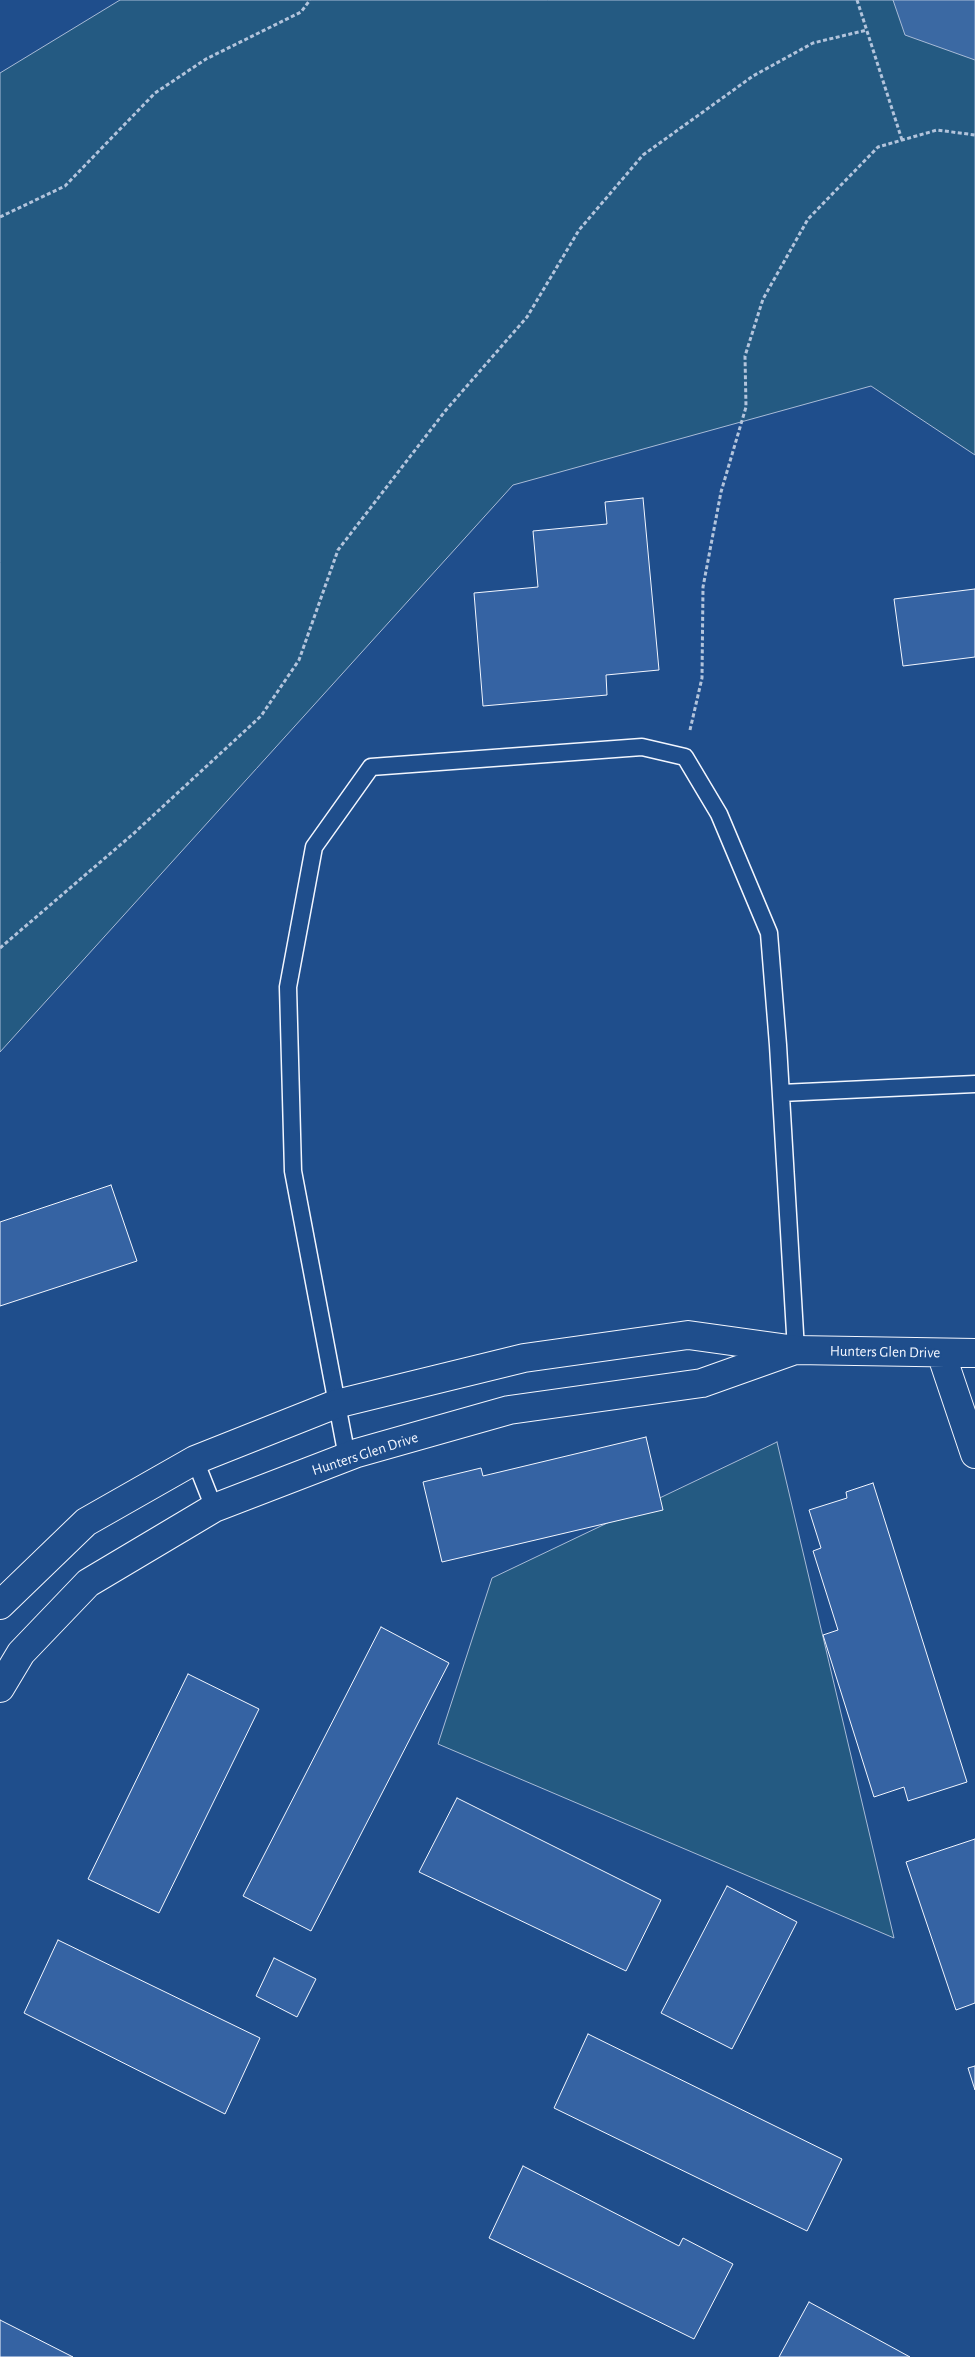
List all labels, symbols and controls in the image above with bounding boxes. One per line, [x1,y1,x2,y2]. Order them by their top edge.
street label: Hunters Glen Drive [830,1342,940,1362]
street label: Hunters Glen Drive [310,1428,420,1480]

